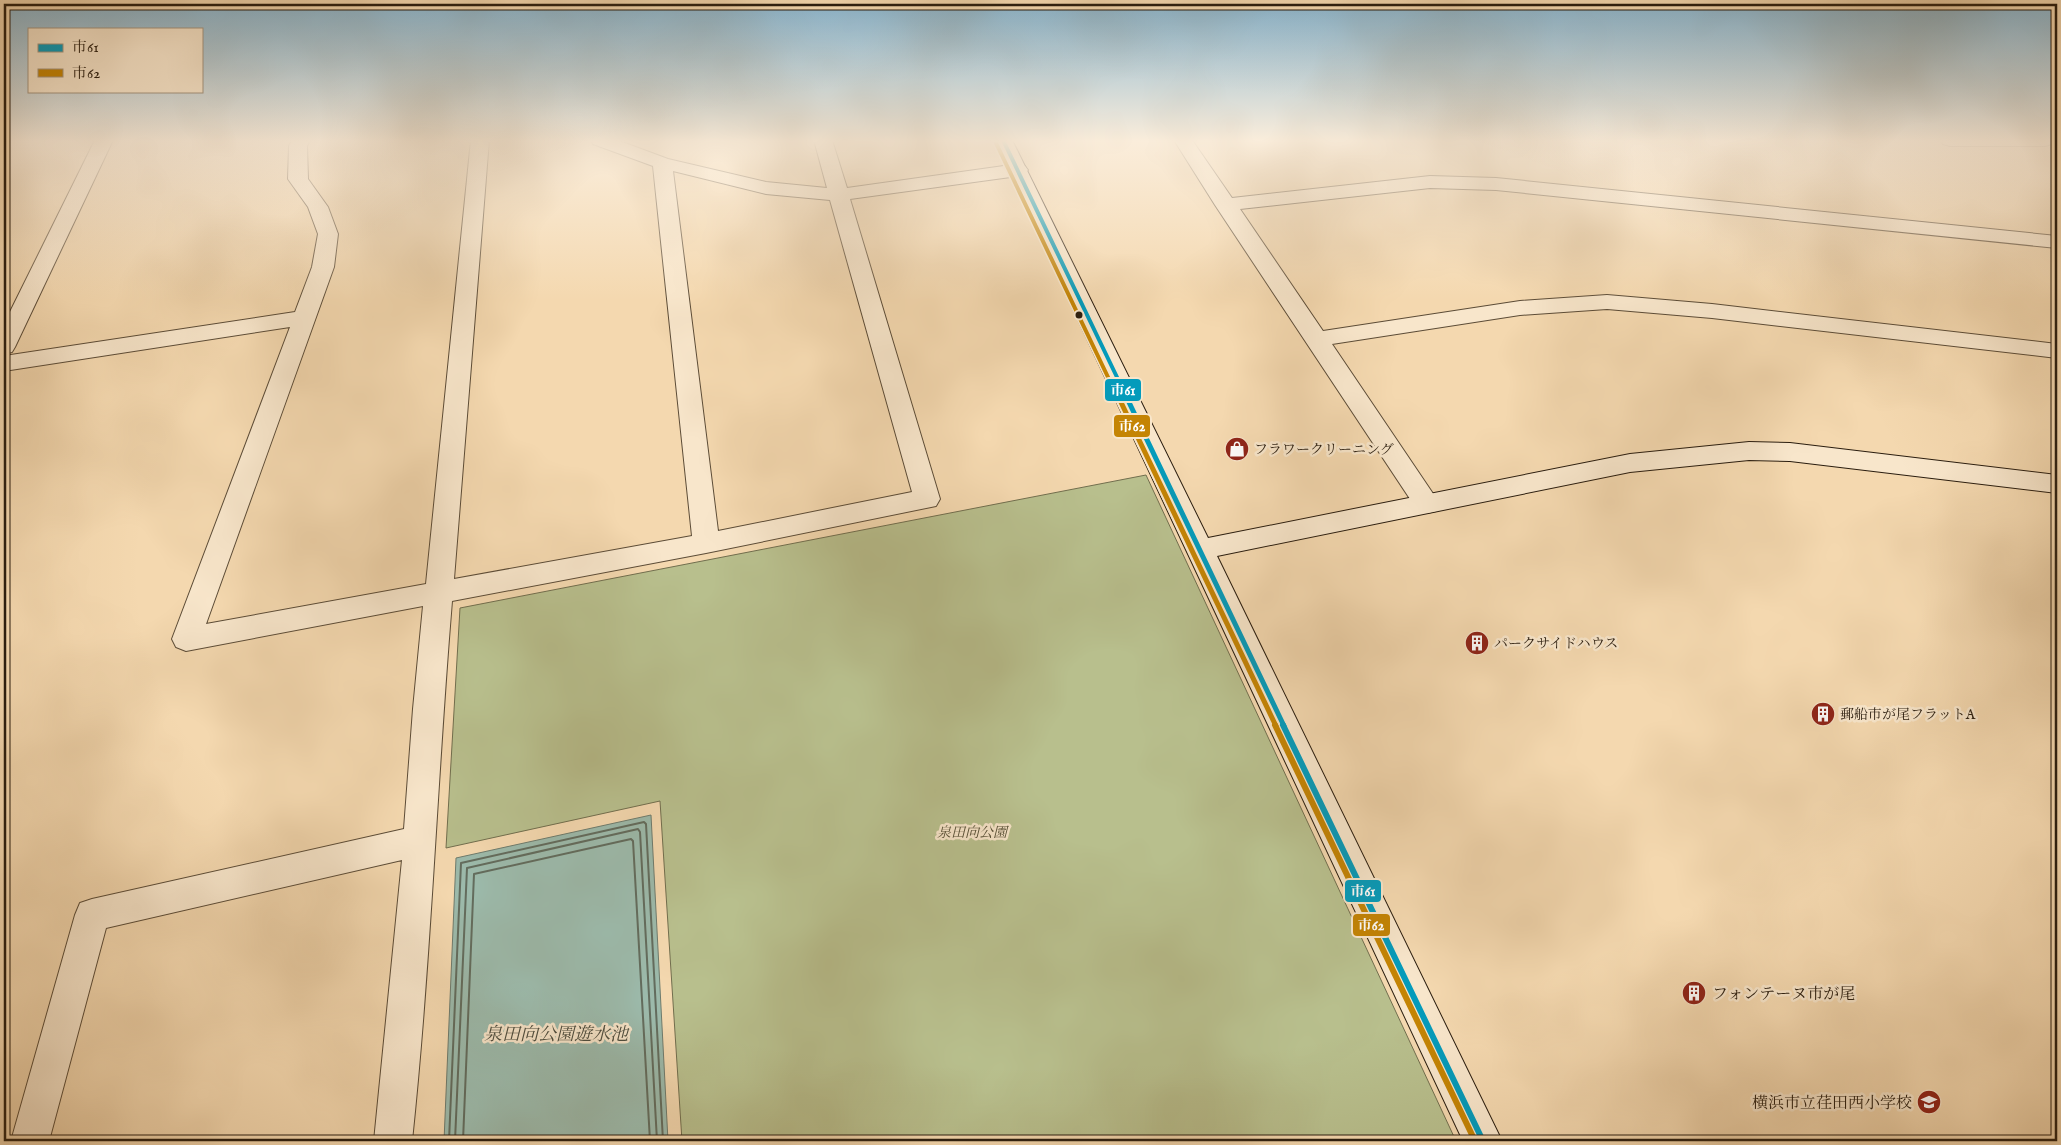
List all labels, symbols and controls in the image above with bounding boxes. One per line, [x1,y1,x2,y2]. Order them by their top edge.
legend [28,28,202,92]
text: 市61 [72,38,99,57]
text: 市62 [72,64,100,83]
unlabelled marker [1074,310,1084,320]
line badge: 市61 [1104,378,1142,402]
text: 市61 [1110,382,1136,400]
line badge: 市62 [1113,414,1151,438]
text: 市62 [1119,418,1146,436]
shop icon: フラワークリーニング [1224,436,1250,462]
place label: フラワークリーニング [1254,441,1394,459]
building icon: パークサイドハウス [1464,630,1490,656]
place label: パークサイドハウス [1494,635,1618,653]
building icon: 郵船市が尾フラットA [1810,701,1836,727]
place label: 郵船市が尾フラットA [1840,706,1976,724]
park label: 泉田向公園 [937,824,1009,842]
line badge: 市61 [1344,879,1382,903]
text: 市61 [1350,883,1376,901]
line badge: 市62 [1352,913,1391,937]
text: 市62 [1358,917,1385,935]
building icon: フォンテーヌ市が尾 [1681,980,1707,1006]
place label: フォンテーヌ市が尾 [1712,985,1855,1005]
water label: 泉田向公園遊水池 [484,1024,630,1047]
school or university icon: 横浜市立荏田西小学校 [1916,1089,1942,1115]
place label: 横浜市立荏田西小学校 [1752,1094,1912,1114]

